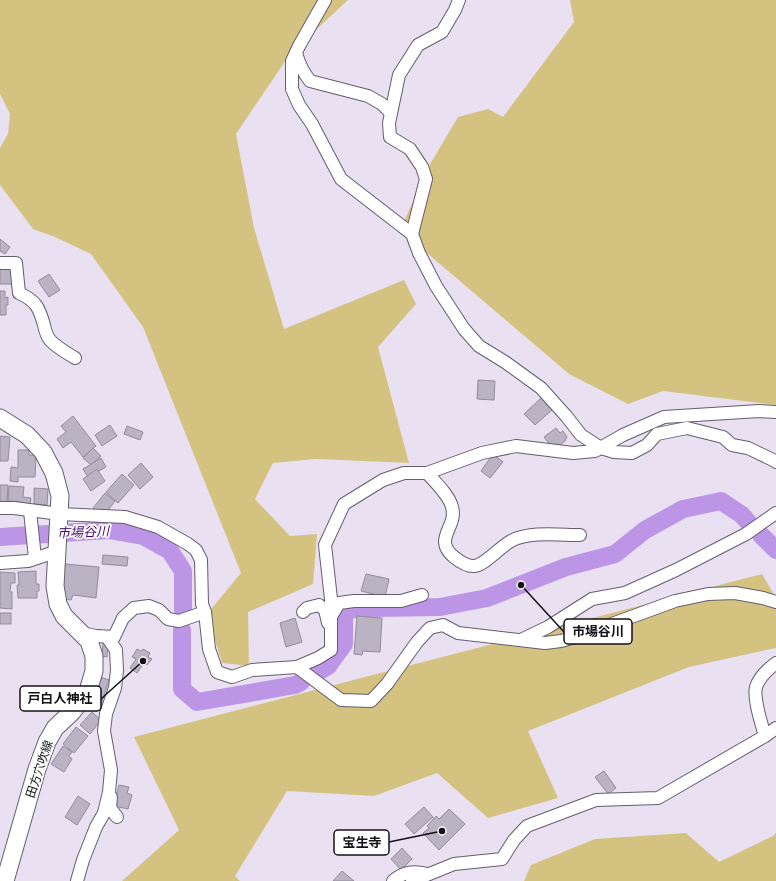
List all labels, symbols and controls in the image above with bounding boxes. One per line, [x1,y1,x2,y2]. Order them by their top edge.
water label: 市場谷川 [57,523,111,541]
callout: 市場谷川 [564,619,632,644]
text: 市場谷川 [572,623,624,640]
callout: 戸白人神社 [20,686,101,711]
text: 戸白人神社 [27,690,93,707]
street label: 田方穴吹線 [22,738,56,800]
callout: 宝生寺 [334,830,389,855]
text: 宝生寺 [342,834,382,851]

